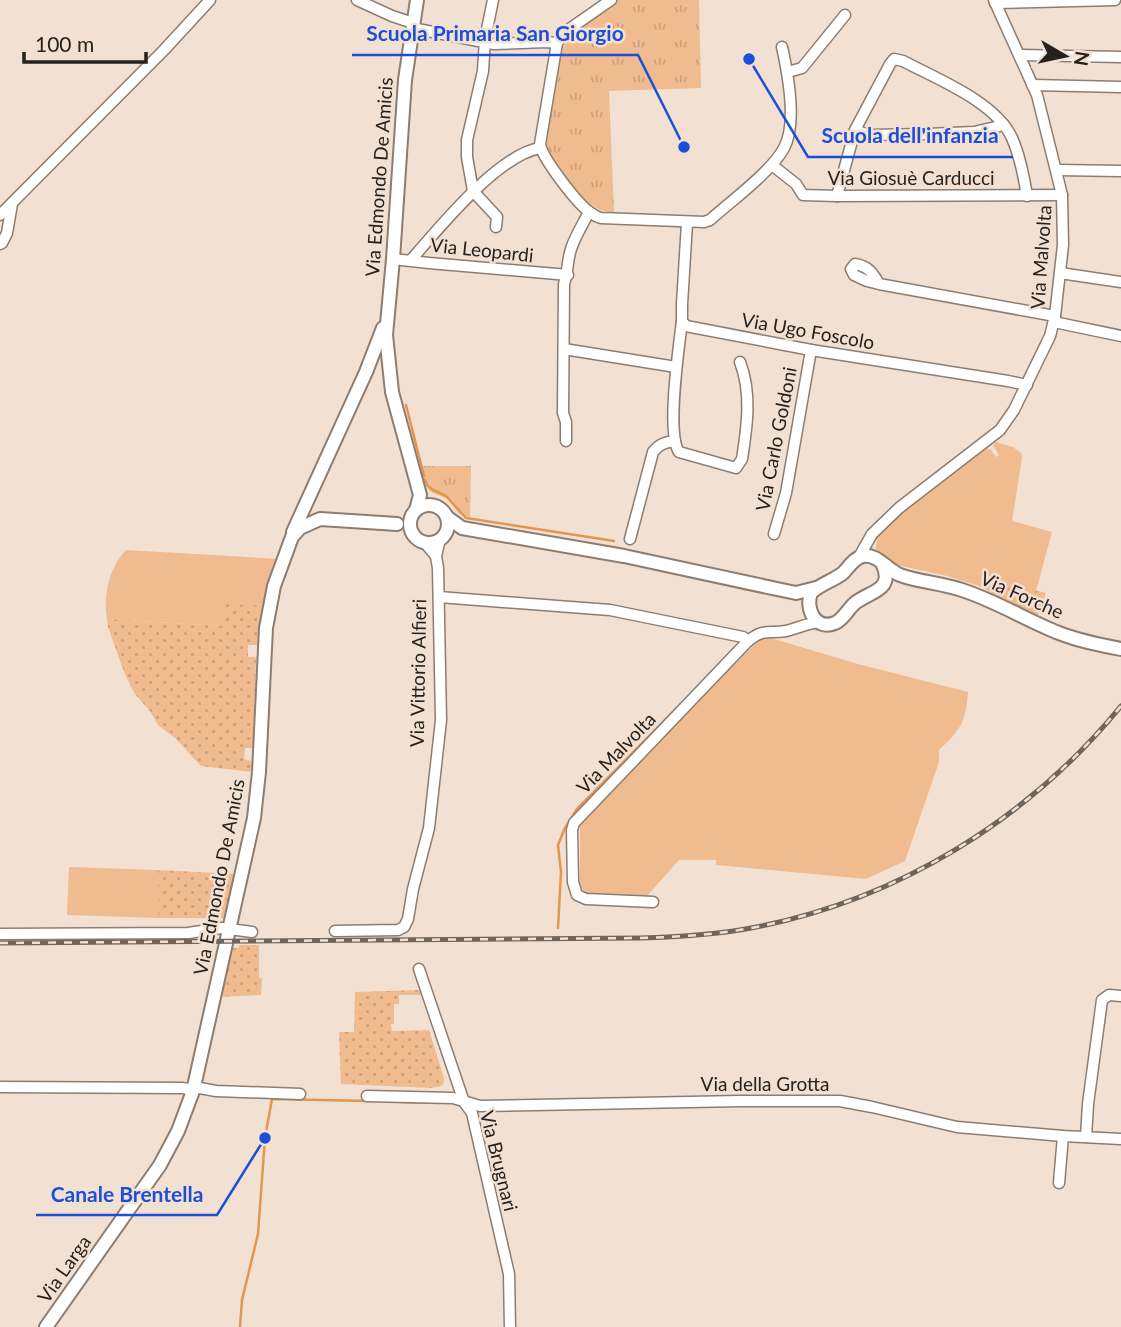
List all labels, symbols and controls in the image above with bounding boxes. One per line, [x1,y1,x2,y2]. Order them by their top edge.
callout: Scuola Primaria San Giorgio [352,13,638,55]
text: Scuola Primaria San Giorgio [366,20,624,45]
scale bar [24,21,147,65]
north arrow [1030,21,1100,91]
text: 100 m [35,31,94,56]
text: N [1070,50,1095,68]
street label: Via Edmondo De Amicis [360,77,397,277]
callout: Scuola dell'infanzia [808,115,1013,157]
text: Scuola dell'infanzia [821,122,999,147]
street label: Via Giosuè Carducci [827,166,995,189]
street label: Via Malvolta [1025,204,1056,310]
street label: Via Leopardi [429,233,535,266]
street label: Via Ugo Foscolo [740,308,876,354]
street label: Via Carlo Goldoni [750,365,801,513]
street label: Via Forche [977,566,1067,623]
street label: Via Vittorio Alfieri [405,599,430,747]
street label: Via Malvolta [571,707,660,798]
street label: Via Edmondo De Amicis [188,777,249,977]
street label: Via della Grotta [701,1072,829,1095]
street label: Via Brugnari [476,1108,523,1213]
callout: Canale Brentella [36,1173,217,1215]
text: Canale Brentella [51,1181,203,1206]
street label: Via Larga [32,1231,95,1307]

